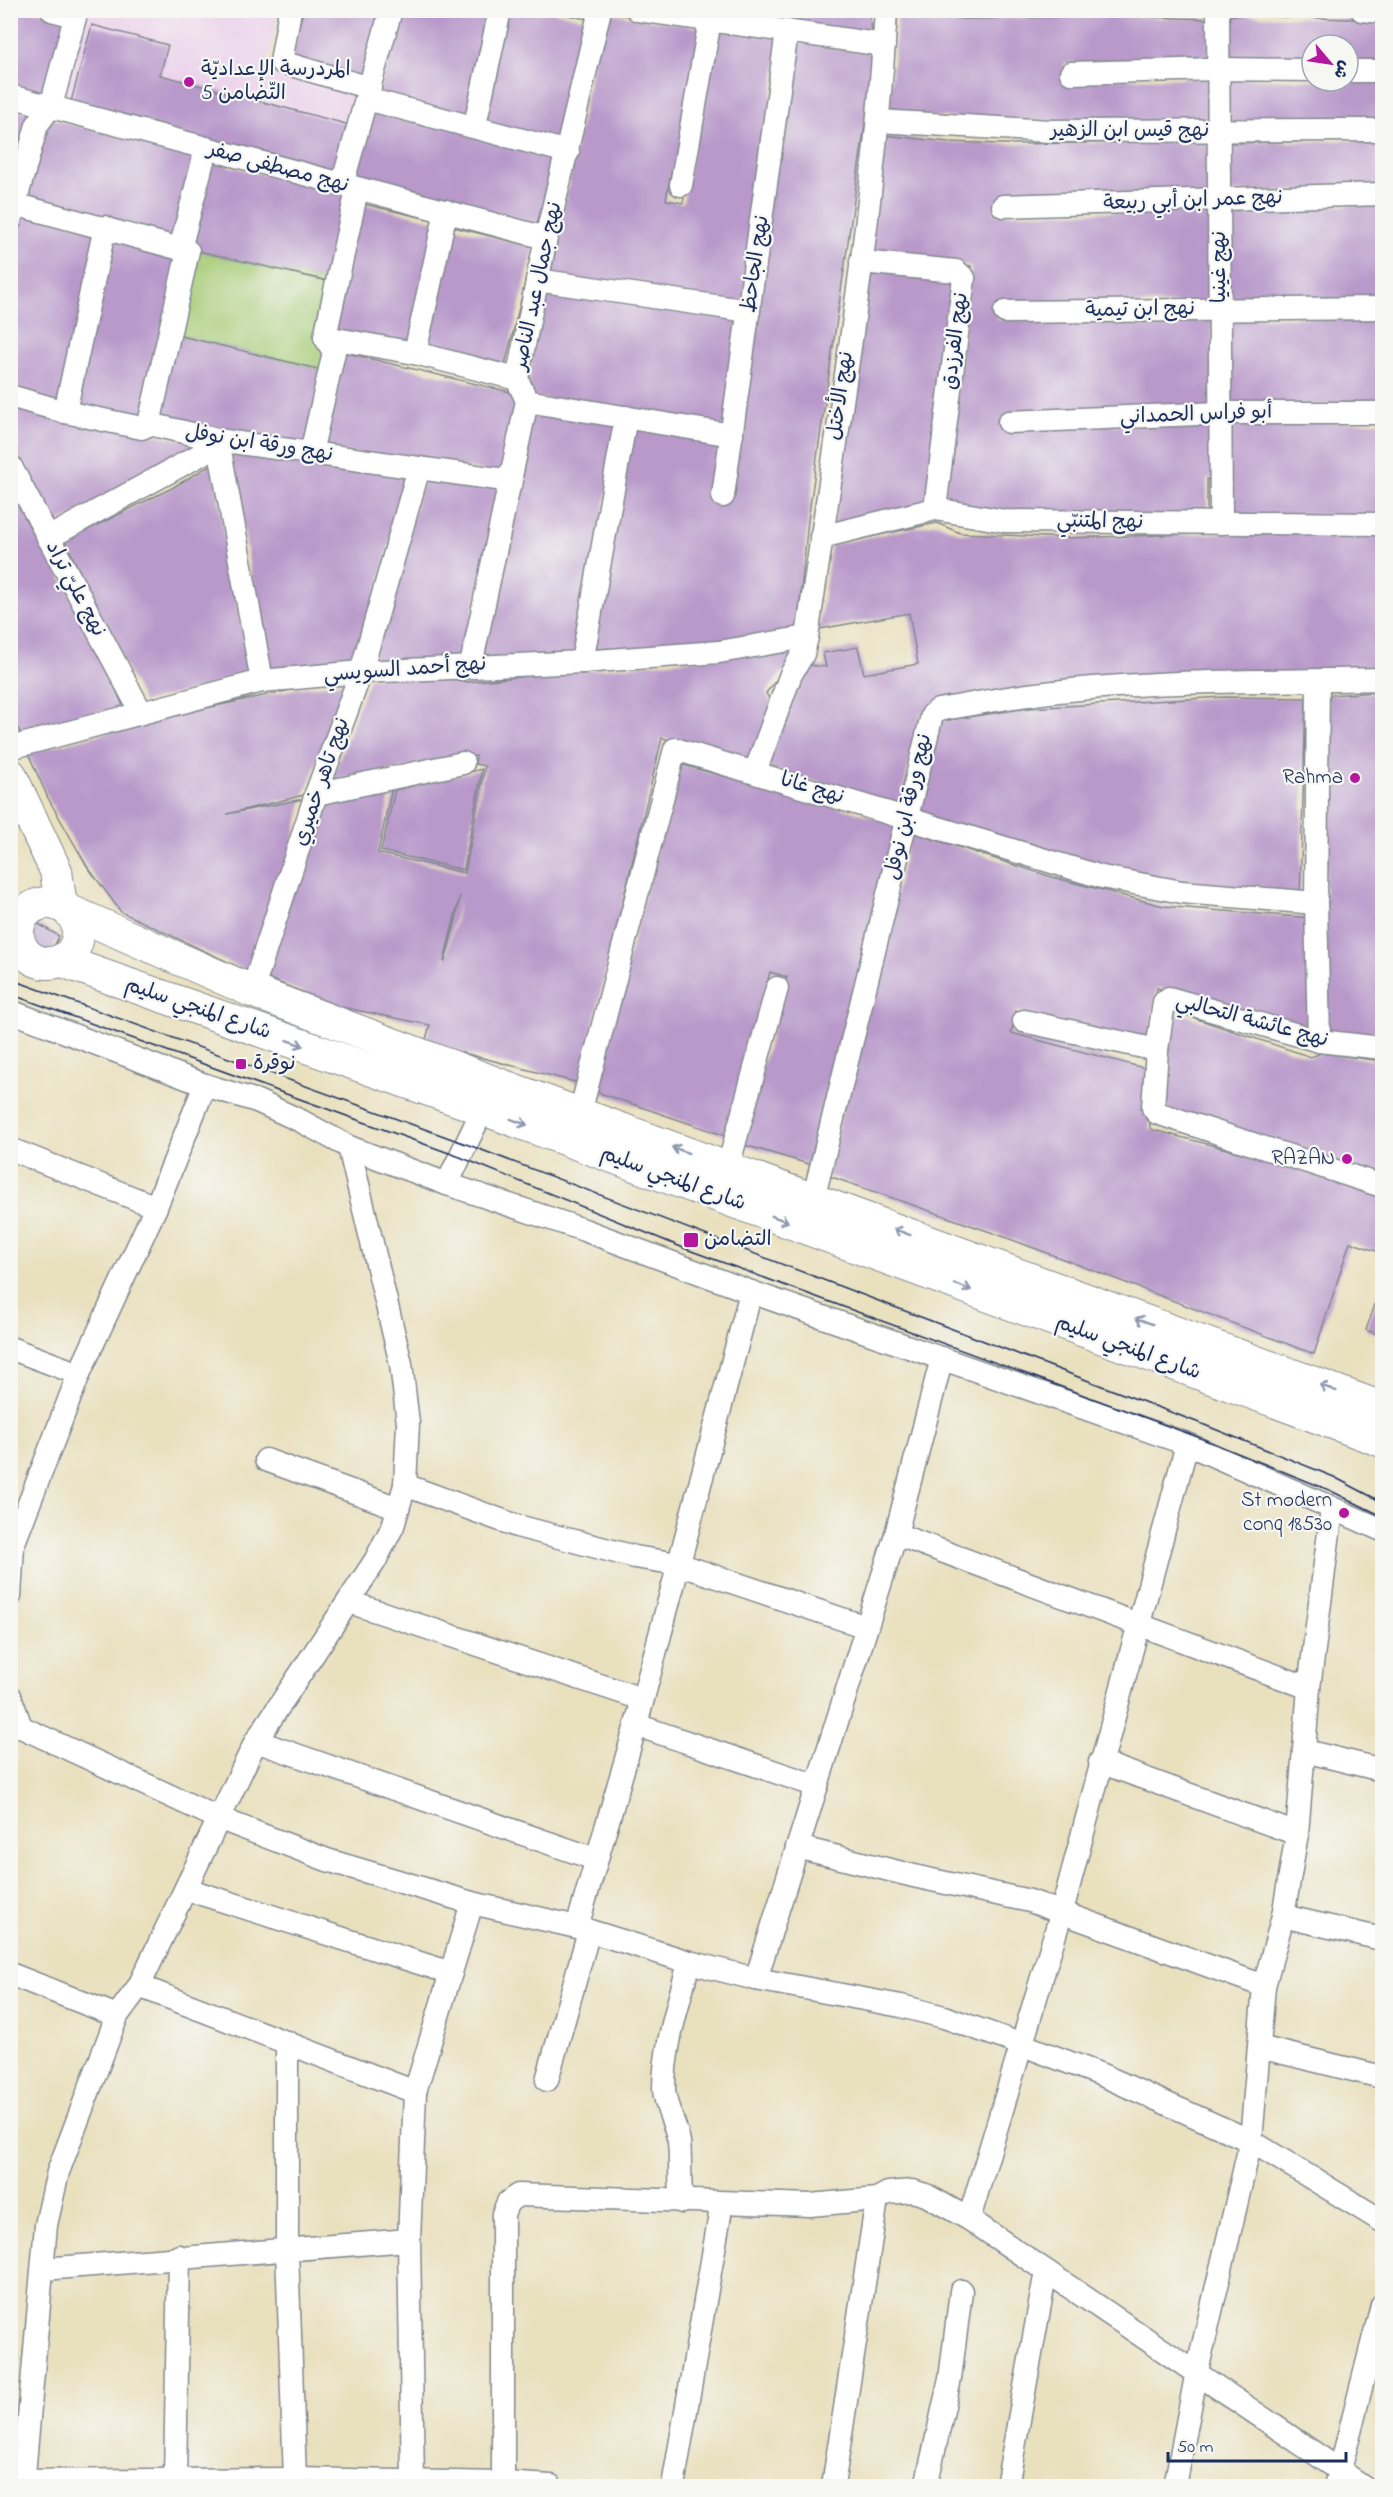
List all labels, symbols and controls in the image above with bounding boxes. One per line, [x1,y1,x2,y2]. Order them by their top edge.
north arrow [1300,33,1360,93]
place label: المردرسة الإعداديّة التّضامن 5 [201,55,351,109]
text: ش [1327,56,1356,83]
marker: المردرسة الإعداديّة التّضامن 5 [182,75,196,89]
street label: نهج قيس ابن الزهير [1049,116,1209,146]
street label: نهج مصطفى صفر [202,134,352,201]
street label: نهج عمر ابن أبي ربيعة [1103,183,1283,221]
street label: نهج جمال عبد الناصر [505,199,571,375]
street label: نهج الجاحظ [734,213,778,315]
street label: نهج غينيا [1205,231,1235,303]
street label: نهج الفرزدق [935,291,977,391]
street label: نهج ابن تيمية [1085,294,1195,326]
street label: نهج الأختل [819,349,862,442]
street label: أبو فراس الحمداني [1119,397,1273,435]
street label: نهج ورقة ابن نوفل [183,418,335,470]
street label: نهج المتنبّي [1056,506,1144,540]
street label: نهج عليّ تراد [35,536,113,643]
street label: نهج أحمد السويسي [323,649,488,693]
street label: نهج تاهر خميري [286,714,358,850]
street label: نهج ورقة ابن نوفل [878,731,940,883]
place label: Rahma [1282,763,1343,793]
street label: نهج غانا [776,765,848,813]
marker: Rahma [1348,771,1362,785]
street label: شارع المنجي سليم [120,970,275,1050]
street label: نهج عائشة التحالبي [1172,986,1332,1058]
one-way arrow [285,1038,304,1049]
place label: نوقرة [253,1049,296,1079]
marker: نوقرة [234,1057,248,1071]
one-way arrow [509,1117,528,1128]
street label: شارع المنجي سليم [596,1139,750,1221]
one-way arrow [671,1143,690,1154]
place label: RAZAN [1271,1144,1335,1174]
marker: RAZAN [1340,1152,1354,1166]
one-way arrow [770,1215,789,1226]
place label: التضامن [704,1225,772,1255]
one-way arrow [893,1226,912,1237]
marker: التضامن [682,1231,700,1249]
one-way arrow [953,1282,972,1293]
street label: شارع المنجي سليم [1051,1308,1205,1390]
one-way arrow [1136,1314,1154,1325]
one-way arrow [1319,1381,1337,1392]
place label: St modern conq 18530 [1241,1486,1332,1540]
marker: St modern conq 18530 [1337,1506,1351,1520]
scale bar [1168,2425,1346,2463]
text: 50 m [1177,2435,1214,2461]

